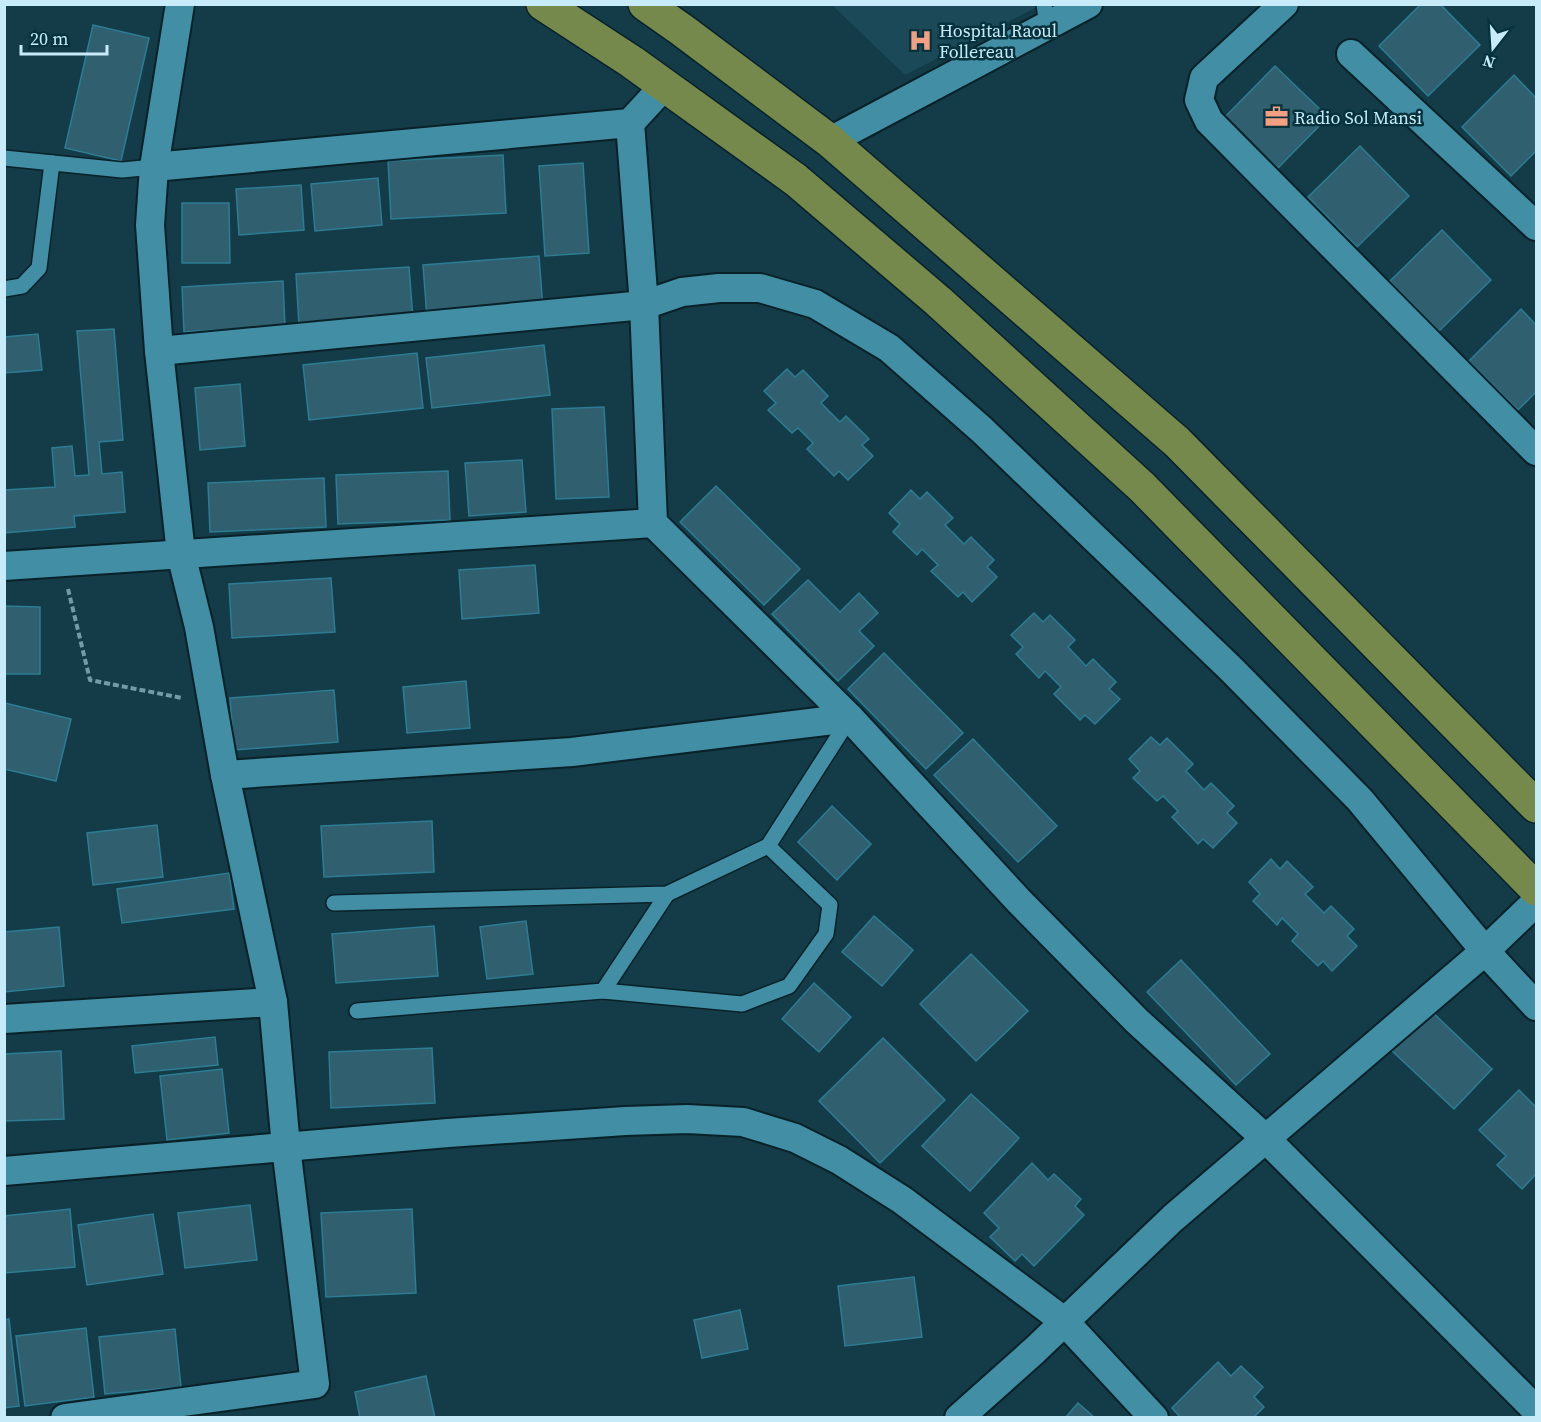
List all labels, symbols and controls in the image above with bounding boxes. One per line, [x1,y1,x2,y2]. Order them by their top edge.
scale bar [21,18,106,56]
place label: Hospital Raoul Follereau [939,18,1057,64]
north arrow [1463,18,1523,78]
text: 20 m [30,26,68,51]
hospital icon: Hospital Raoul Follereau [908,27,934,53]
text: N [1479,50,1497,75]
office icon: Radio Sol Mansi [1263,104,1289,130]
place label: Radio Sol Mansi [1294,105,1422,130]

